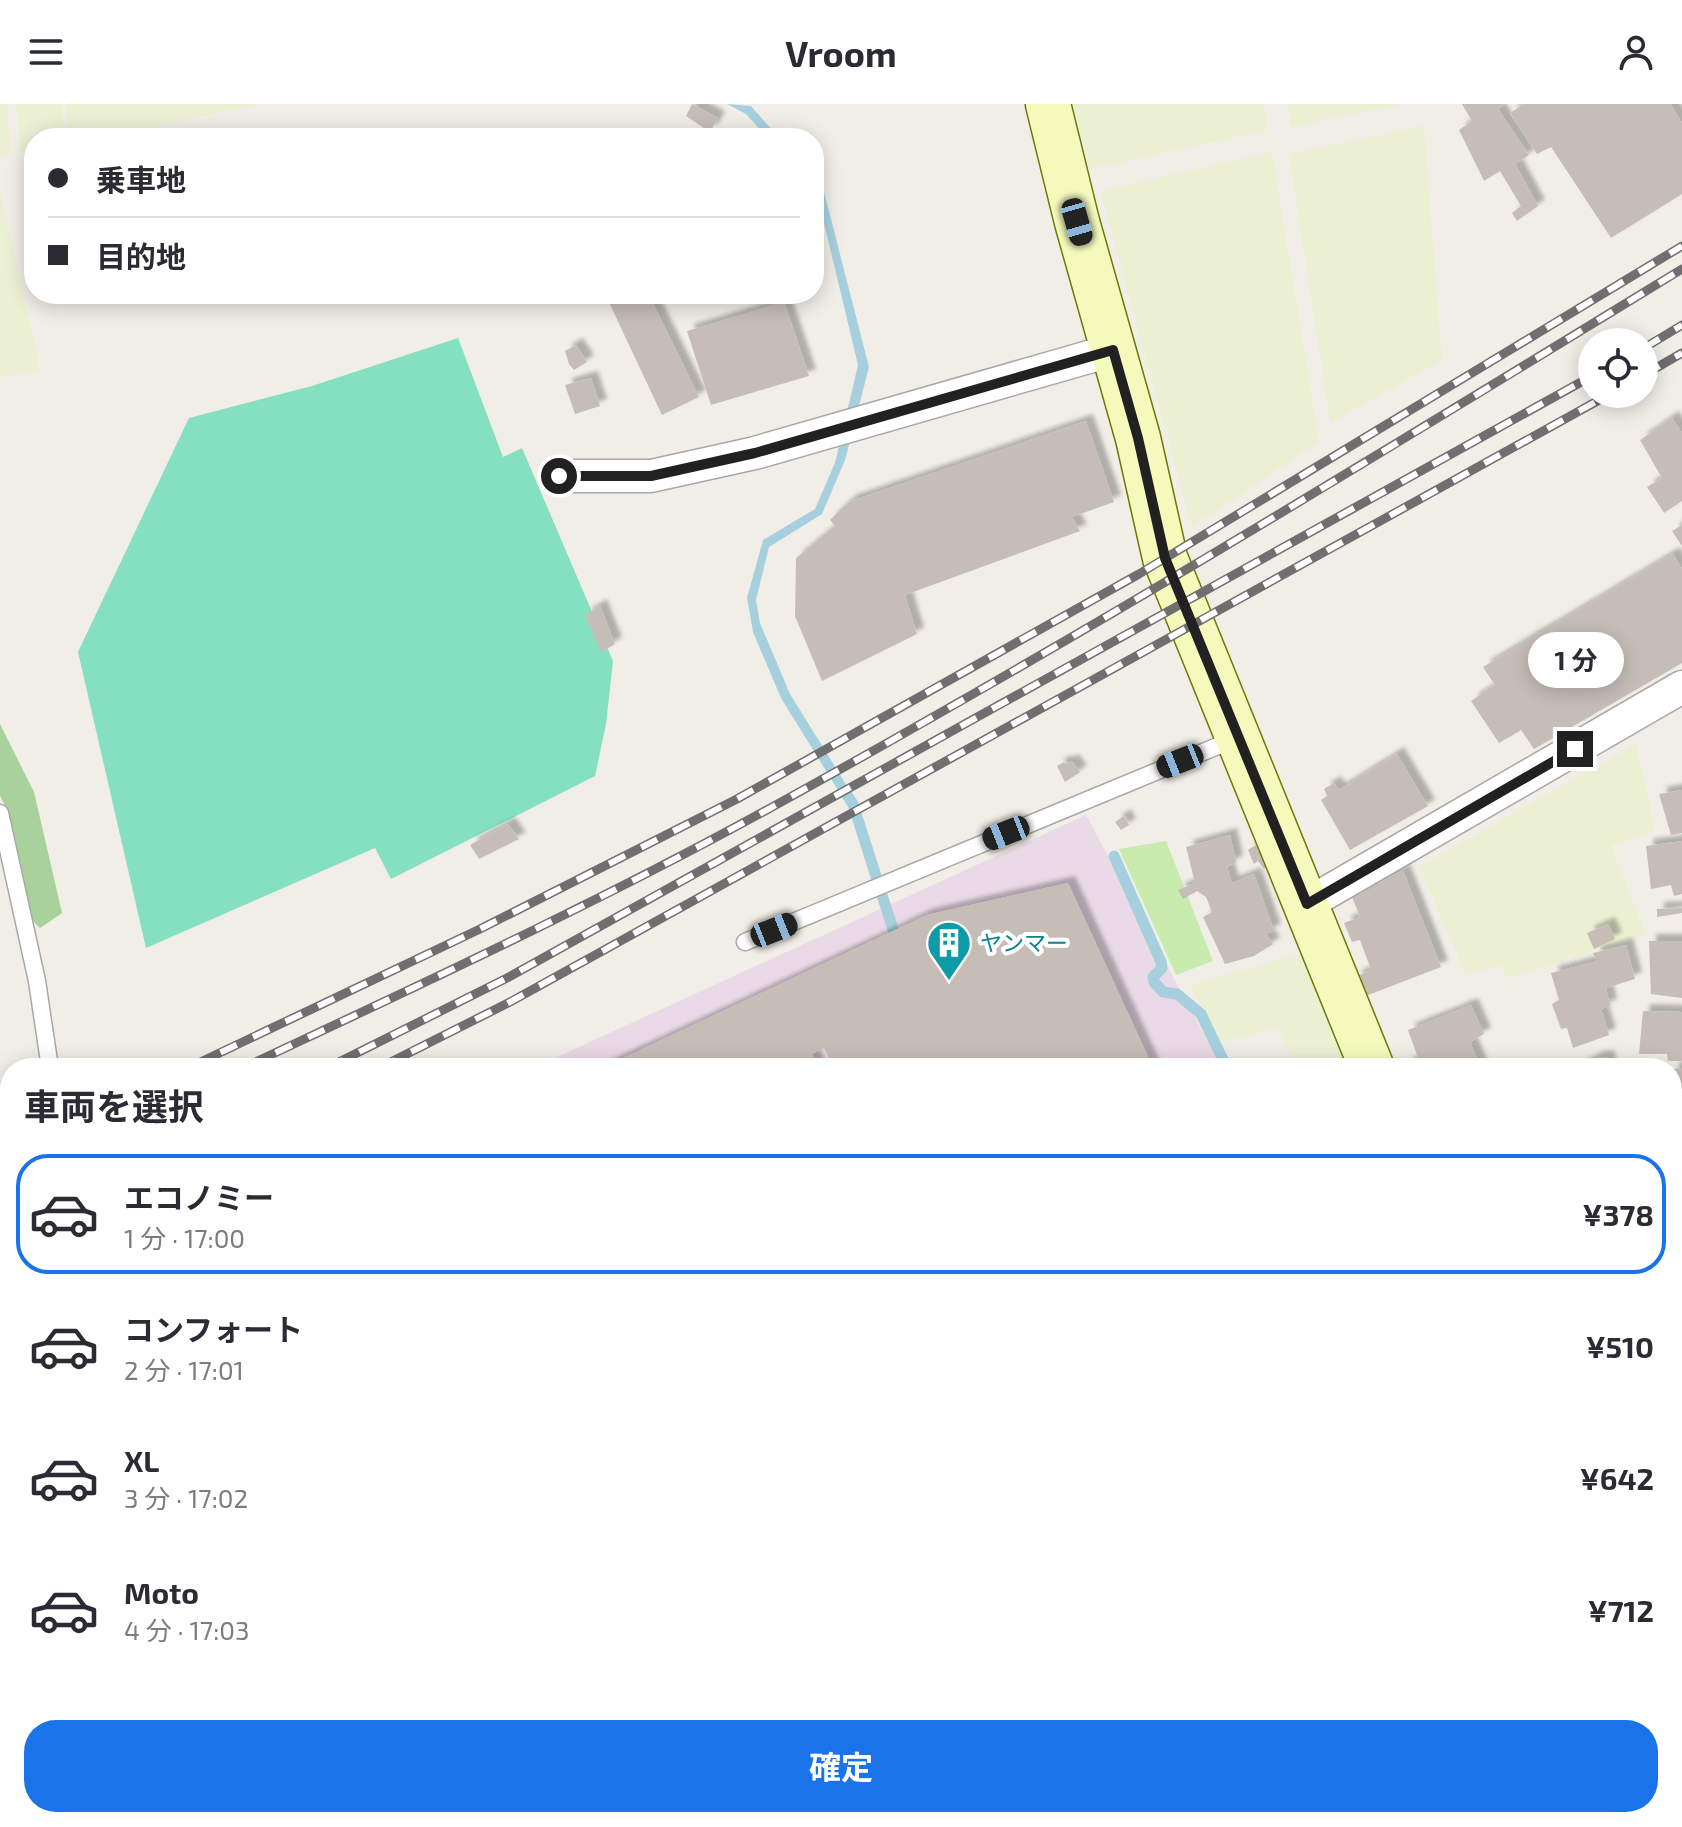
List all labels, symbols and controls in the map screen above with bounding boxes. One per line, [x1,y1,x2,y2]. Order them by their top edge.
icon: menu [24,30,68,74]
icon: person [1614,30,1658,74]
text: Vroom [785,31,897,74]
text: 乗車地 [96,161,186,197]
car [1059,196,1095,248]
text: 目的地 [96,238,186,274]
map controls [1578,328,1658,408]
button: locate [1578,328,1658,408]
route start [541,458,577,494]
callout: 1 分 [1527,633,1623,689]
text: 1 分 [1555,644,1597,675]
route end [1557,731,1593,767]
car [1153,741,1207,781]
car [979,813,1033,853]
car [747,910,801,950]
building icon: ヤンマー [925,919,973,982]
place label: ヤンマー [980,929,1068,955]
text: 車両を選択 [24,1084,204,1127]
icon: car [28,1178,100,1250]
text: エコノミー [124,1179,274,1215]
text: ¥378 [1583,1196,1654,1232]
text: 1 分 · 17:00 [124,1222,245,1253]
icon: car [28,1310,100,1382]
text: コンフォート [124,1311,303,1347]
text: ¥510 [1586,1328,1654,1364]
text: 2 分 · 17:01 [124,1354,244,1385]
icon: car [28,1442,100,1514]
text: XL [124,1442,159,1478]
text: ¥642 [1580,1460,1654,1496]
text: 3 分 · 17:02 [124,1482,248,1513]
icon: car [28,1574,100,1646]
text: Moto [124,1574,199,1610]
text: ¥712 [1588,1592,1654,1628]
text: 4 分 · 17:03 [124,1614,249,1645]
button: 確定 [24,1720,1658,1812]

